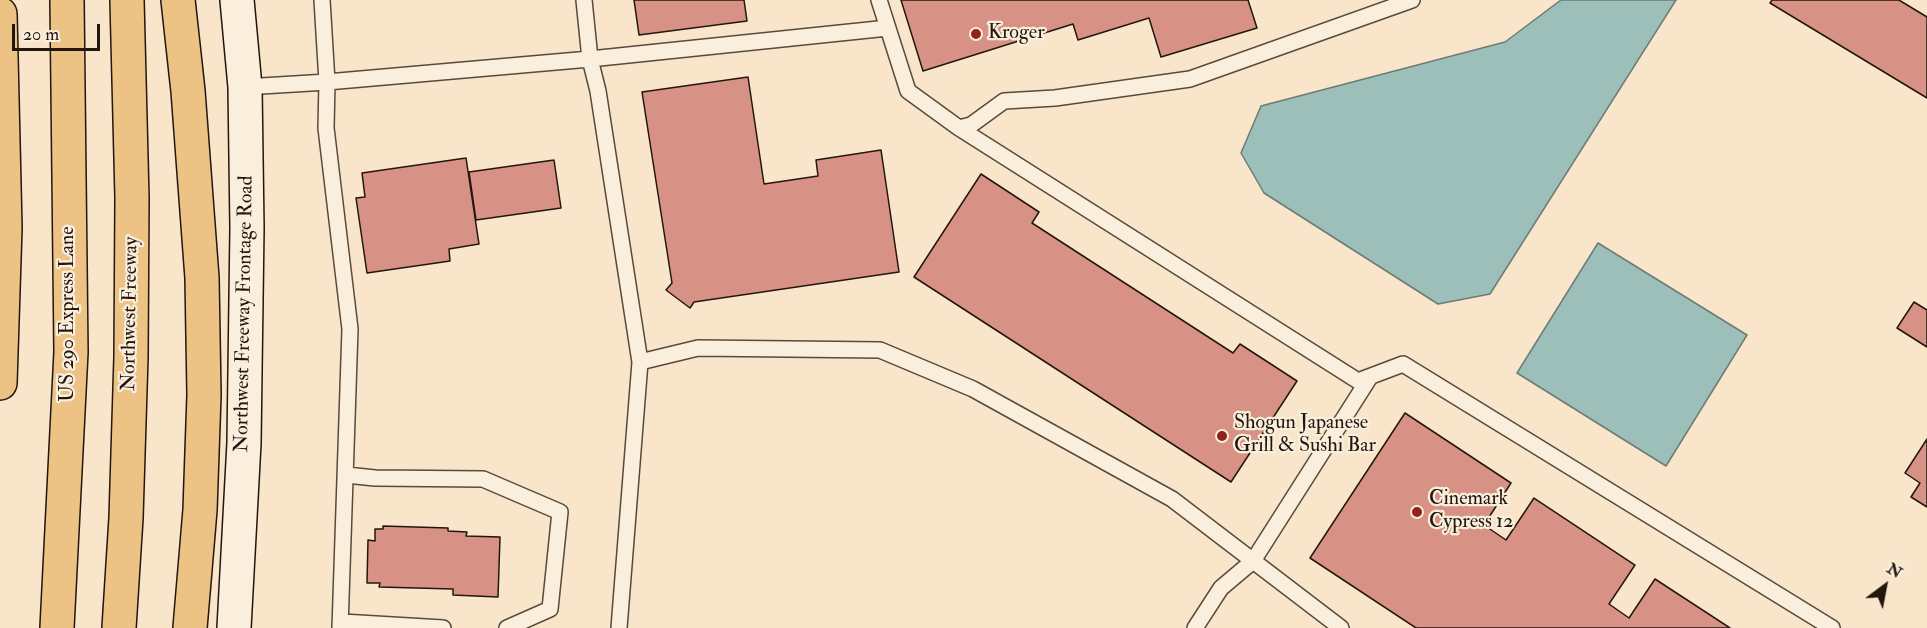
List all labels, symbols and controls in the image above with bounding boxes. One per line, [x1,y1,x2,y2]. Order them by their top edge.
scale bar [15,12,104,50]
place label: Kroger [988,22,1045,46]
text: 20 m [23,23,59,46]
marker: Kroger [969,27,983,41]
street label: Northwest Freeway Frontage Road [231,175,259,453]
street label: US 290 Express Lane [57,226,81,402]
street label: Northwest Freeway [118,236,144,392]
place label: Shogun Japanese Grill & Sushi Bar [1234,412,1376,459]
marker: Shogun Japanese Grill & Sushi Bar [1215,429,1229,443]
place label: Cinemark Cypress 12 [1429,488,1513,535]
marker: Cinemark Cypress 12 [1410,505,1424,519]
north arrow [1855,556,1915,616]
text: N [1883,558,1906,583]

